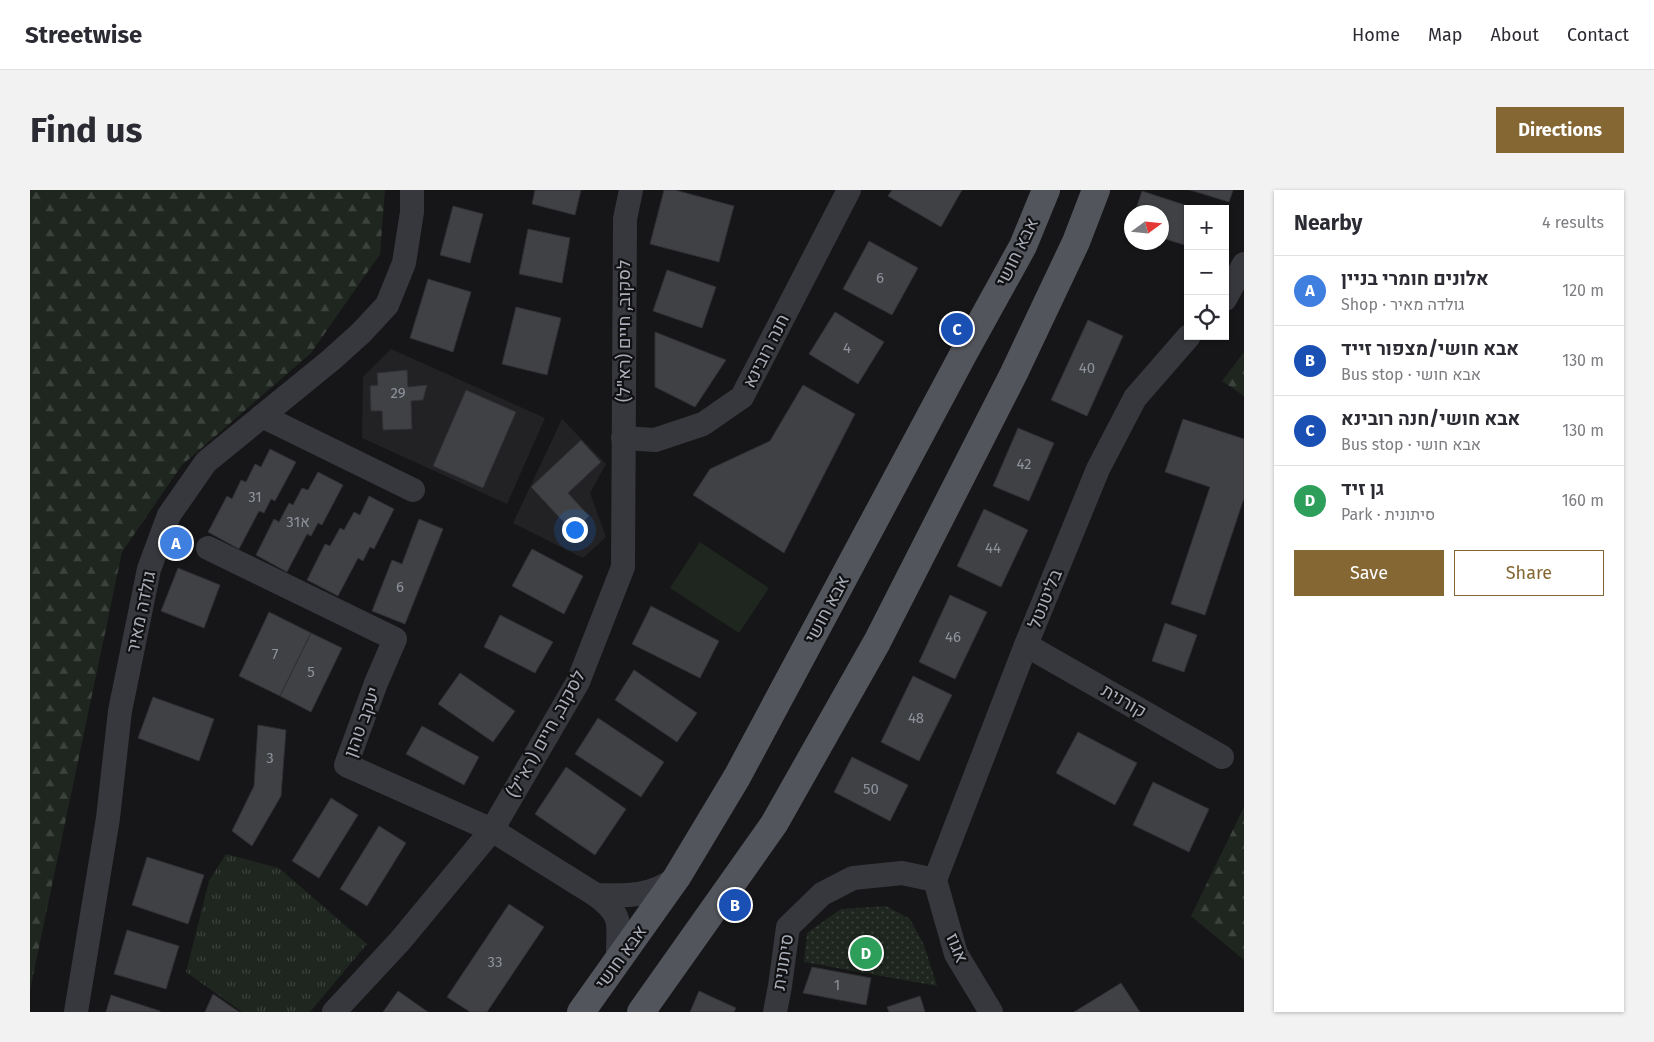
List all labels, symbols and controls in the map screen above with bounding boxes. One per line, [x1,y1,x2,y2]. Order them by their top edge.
text: Streetwise [25,21,142,49]
text: Home [1352,24,1400,46]
text: Map [1428,24,1462,46]
text: About [1490,24,1539,46]
text: Contact [1567,24,1629,46]
button: Directions [1496,107,1624,153]
text: Find us [30,109,142,151]
north arrow [1124,205,1169,250]
map controls [1184,205,1229,340]
button: + [1184,205,1229,250]
text: Nearby [1294,210,1362,236]
text: 4 results [1542,213,1604,232]
street label: אבא חושי [991,214,1043,290]
button: − [1184,250,1229,295]
street label: לסקוב, חיים (רא"ל) [613,260,635,402]
text: אלונים חומרי בניין [1341,267,1489,290]
house number: 6 [876,269,884,287]
text: A [1305,281,1315,300]
text: 120 m [1562,281,1604,300]
button: locate [1184,295,1229,340]
text: Shop · גולדה מאיר [1341,295,1464,314]
street label: חנה רובינא [738,310,794,392]
pin: C [941,310,973,348]
text: אבא חושי/מצפור זייד [1341,337,1519,360]
house number: 4 [843,339,851,357]
text: B [1305,351,1315,370]
text: 130 m [1562,351,1604,370]
house number: 40 [1079,359,1095,377]
text: Bus stop · אבא חושי [1341,365,1481,384]
house number: 29 [390,384,406,402]
text: אבא חושי/חנה רובינא [1341,407,1520,430]
text: C [1305,421,1315,440]
text: 130 m [1562,421,1604,440]
text: Bus stop · אבא חושי [1341,435,1481,454]
house number: 42 [1016,455,1032,473]
text: גן זיד [1341,477,1384,500]
house number: 31 [248,488,262,506]
text: D [1305,491,1315,510]
text: 160 m [1562,491,1604,510]
text: Park · סיתונית [1341,505,1435,524]
house number: 31א [286,513,310,531]
your location [562,517,588,543]
pin: A [160,524,192,562]
house number: 44 [985,539,1001,557]
button: Save [1294,550,1444,596]
button: Share [1454,550,1604,596]
street label: בליטנטל [1023,566,1067,632]
street label: גולדה מאיר [122,569,160,655]
street label: אבא חושי [800,571,854,647]
house number: 6 [396,578,404,596]
house number: 46 [945,628,961,646]
house number: 7 [272,645,279,663]
house number: 5 [307,663,315,681]
street label: לסקוב, חיים (רא"ל) [502,666,590,802]
street label: קורנית [1097,679,1151,723]
street label: יעקב טהון [339,684,385,760]
house number: 48 [908,709,924,727]
house number: 3 [266,749,274,767]
house number: 50 [863,780,879,798]
pin: B [719,886,751,924]
street label: אבא חושי [591,921,651,993]
street label: אגוז [941,930,973,966]
street label: סיתונית [768,932,798,992]
pin: D [850,934,882,972]
house number: 33 [488,953,502,971]
house number: 1 [834,976,840,994]

